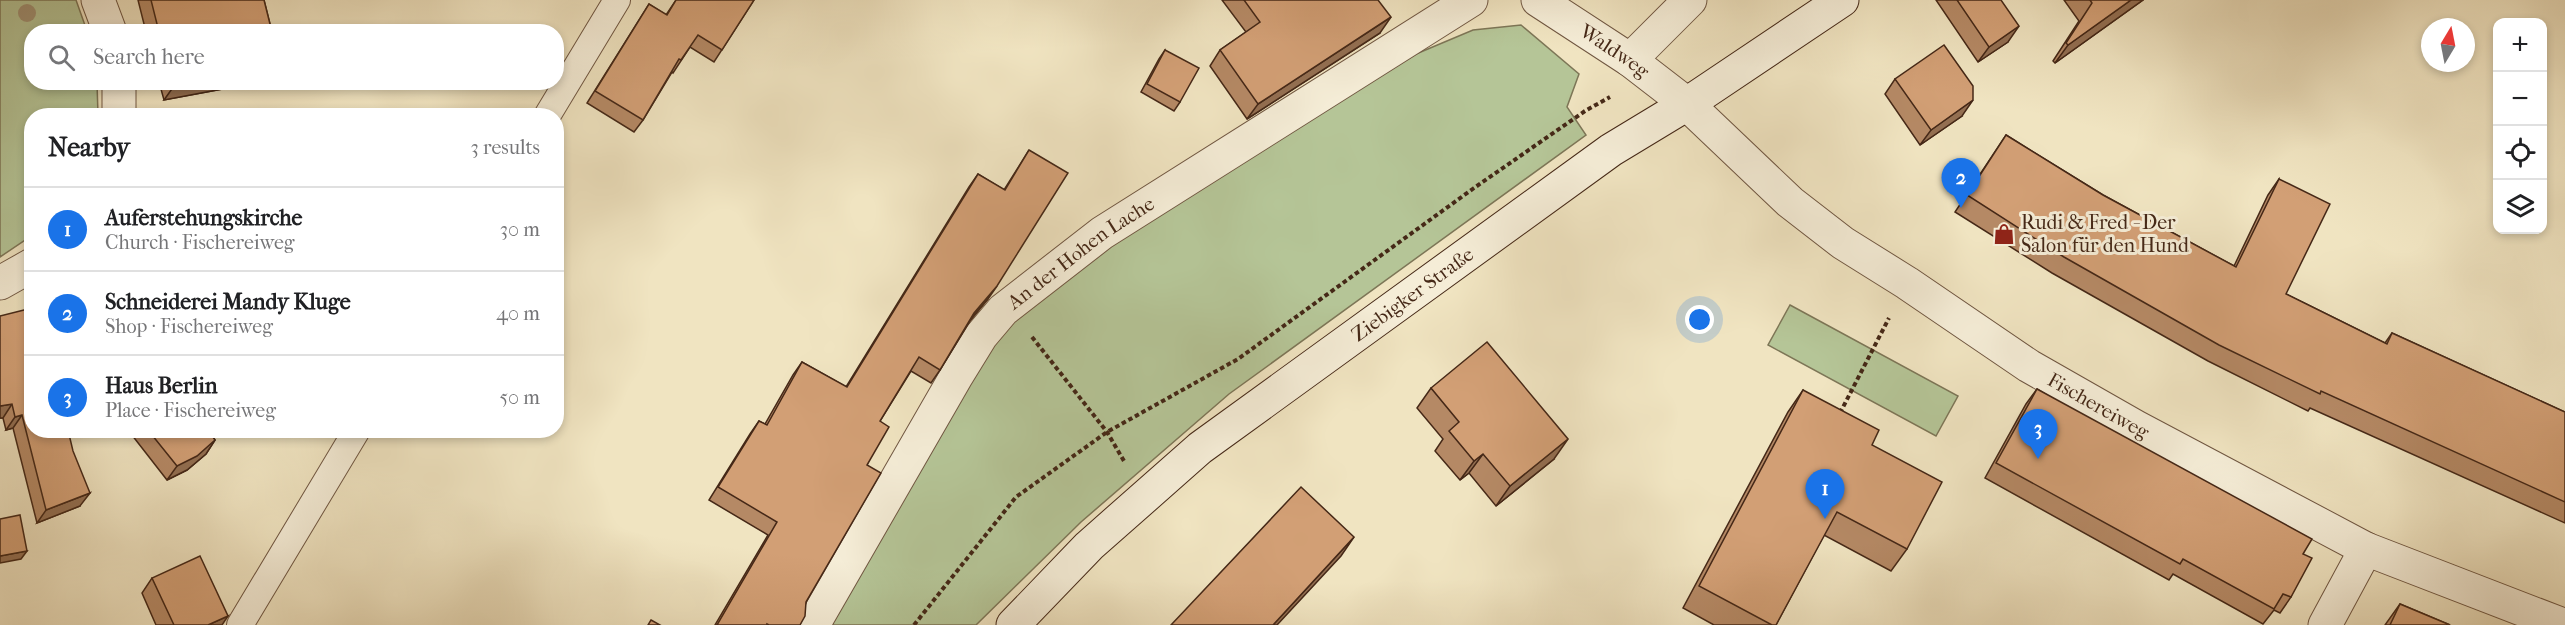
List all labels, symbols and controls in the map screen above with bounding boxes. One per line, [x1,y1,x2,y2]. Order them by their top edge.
north arrow [2421,18,2475,72]
map controls [2493,18,2547,234]
button: + [2493,18,2547,72]
street label: Waldweg [1575,19,1654,82]
search box [24,24,564,90]
icon: search [45,41,78,74]
text: Search here [93,44,205,70]
button: − [2493,72,2547,126]
button: locate [2493,126,2547,180]
text: Nearby [48,132,130,163]
text: 3 results [471,136,540,159]
pin: 2 [1942,158,1980,208]
button: layers [2493,180,2547,234]
street label: An der Hohen Lache [1002,192,1158,314]
text: Auferstehungskirche [105,205,302,231]
place label: Rudi & Fred - Der Salon für den Hund [2021,211,2190,257]
text: 1 [64,218,71,241]
text: 30 m [500,218,540,241]
shop icon: Rudi & Fred - Der Salon für den Hund [1992,222,2016,246]
text: Church · Fischereiweg [105,231,295,254]
street label: Ziebigker Straße [1347,242,1478,346]
text: Schneiderei Mandy Kluge [105,289,351,315]
text: 2 [62,302,73,325]
text: 40 m [496,302,540,325]
your location [1685,305,1714,334]
text: Shop · Fischereiweg [105,315,273,338]
street label: Fischereiweg [2044,368,2153,443]
text: Haus Berlin [105,373,218,399]
text: 3 [63,386,72,409]
text: 50 m [499,386,540,409]
text: Place · Fischereiweg [105,399,276,422]
pin: 3 [2018,410,2058,459]
pin: 1 [1806,470,1844,519]

